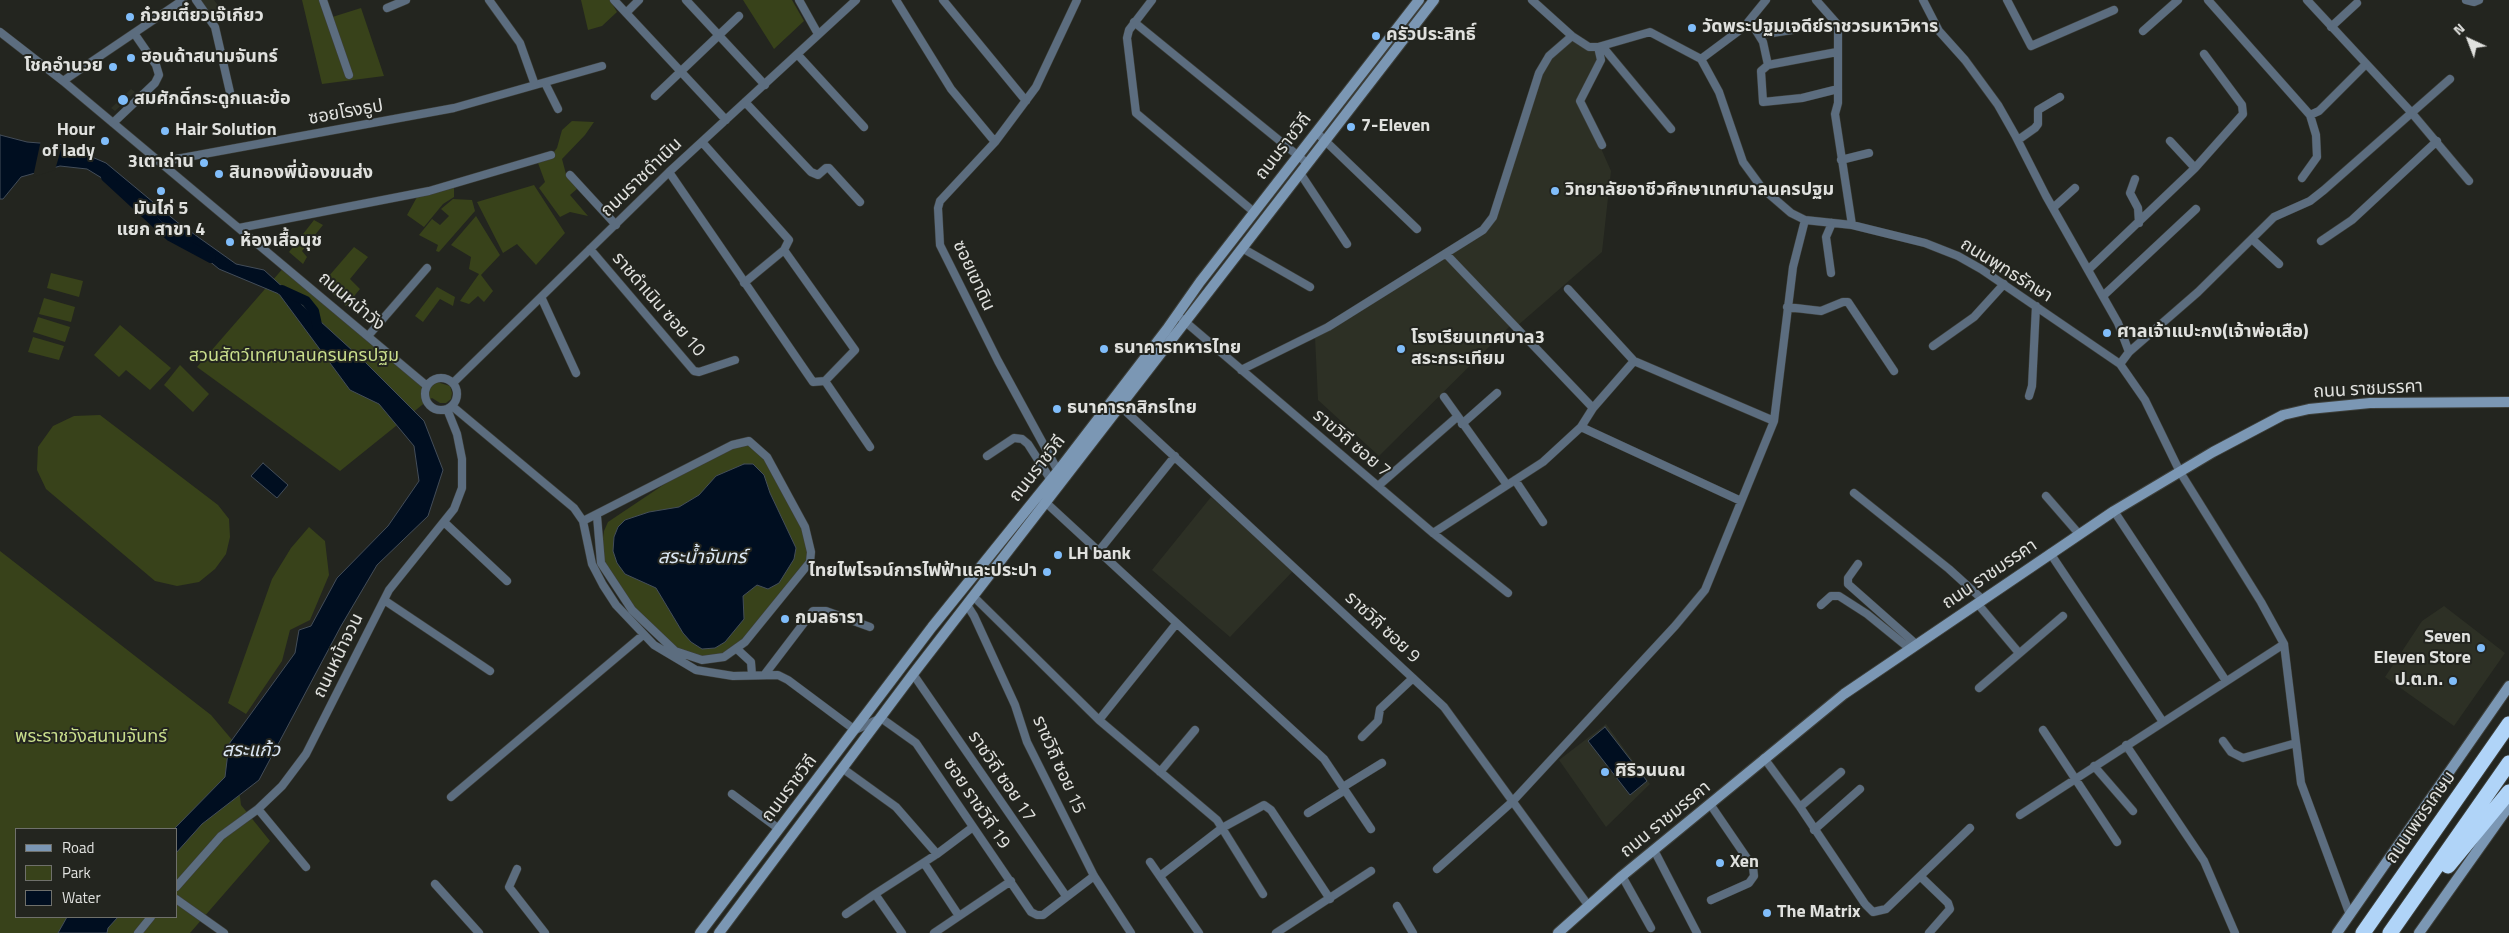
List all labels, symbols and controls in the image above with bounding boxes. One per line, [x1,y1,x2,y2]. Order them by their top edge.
place label: ก๋วยเตี๋ยวเจ๊เกียว [140,6,264,28]
marker: ก๋วยเตี๋ยวเจ๊เกียว [124,11,136,23]
north arrow [2444,15,2494,65]
place label: วัดพระปฐมเจดีย์ราชวรมหาวิหาร [1702,17,1938,39]
text: N [2448,18,2469,40]
marker: วัดพระปฐมเจดีย์ราชวรมหาวิหาร [1686,22,1698,34]
place label: ครัวประสิทธิ์ [1386,25,1476,47]
marker: ครัวประสิทธิ์ [1370,30,1382,42]
place label: ฮอนด้าสนามจันทร์ [141,47,278,69]
marker: ฮอนด้าสนามจันทร์ [125,52,137,64]
place label: โชคอำนวย [24,56,103,78]
marker: โชคอำนวย [107,61,119,73]
place label: สมศักดิ์กระดูกและข้อ [134,89,291,111]
marker: สมศักดิ์กระดูกและข้อ [116,93,130,107]
street label: ซอยโรงธูป [307,96,385,130]
street label: ถนนราชวิถี [1251,109,1317,185]
place label: 7-Eleven [1361,116,1430,138]
place label: Hour of lady [42,120,95,162]
place label: Hair Solution [175,120,277,142]
marker: 7-Eleven [1345,121,1357,133]
marker: Hair Solution [159,125,171,137]
street label: ถนนราชดำเนิน [597,134,687,222]
marker: Hour of lady [99,135,111,147]
place label: 3เตาถ่าน [128,152,194,174]
marker: 3เตาถ่าน [198,157,210,169]
place label: สินทองพี่น้องขนส่ง [229,163,373,185]
marker: สินทองพี่น้องขนส่ง [213,168,225,180]
place label: วิทยาลัยอาชีวศึกษาเทศบาลนครปฐม [1565,180,1834,202]
marker: มันไก่ 5 แยก สาขา 4 [155,185,167,197]
marker: วิทยาลัยอาชีวศึกษาเทศบาลนครปฐม [1549,185,1561,197]
place label: มันไก่ 5 แยก สาขา 4 [117,199,205,242]
place label: ห้องเสื้อนุช [240,231,322,253]
street label: ถนนพุทธรักษา [1956,234,2056,308]
marker: ห้องเสื้อนุช [224,236,236,248]
street label: ซอยเขาดิน [947,237,999,315]
street label: ราชดำเนิน ซอย 10 [607,249,709,361]
street label: ถนนหน้าวัง [313,268,389,336]
place label: ศาลเจ้าแปะกง(เจ้าพ่อเสือ) [2117,322,2309,344]
marker: ศาลเจ้าแปะกง(เจ้าพ่อเสือ) [2101,327,2113,339]
place label: โรงเรียนเทศบาล3 สระกระเทียม [1411,328,1545,370]
place label: ธนาคารทหารไทย [1114,338,1241,360]
marker: ธนาคารทหารไทย [1098,343,1110,355]
marker: โรงเรียนเทศบาล3 สระกระเทียม [1395,343,1407,355]
park label: สวนสัตว์เทศบาลนครนครปฐม [189,346,399,368]
street label: ถนน ราชมรรคา [2313,376,2423,404]
place label: ธนาคารกสิกรไทย [1067,398,1197,420]
marker: ธนาคารกสิกรไทย [1051,403,1063,415]
street label: ราขวิถี ซอย 7 [1308,405,1394,483]
street label: ถนนราชวิถี [1005,431,1071,507]
street label: ถนน ราชมรรคา [1938,535,2042,615]
place label: LH bank [1068,544,1131,566]
water label: สระน้ำจันทร์ [658,547,746,569]
marker: LH bank [1052,549,1064,561]
place label: ไทยไพโรจน์การไฟฟ้าและประปา [808,561,1037,583]
marker: ไทยไพโรจน์การไฟฟ้าและประปา [1041,566,1053,578]
street label: ราชวิถี ซอย 9 [1340,588,1424,668]
place label: กมลธารา [795,608,864,630]
street label: ถนนหน้าจวน [309,610,369,702]
marker: กมลธารา [779,613,791,625]
place label: Seven Eleven Store [2373,627,2471,670]
marker: Seven Eleven Store [2475,642,2487,654]
place label: ป.ต.ท. [2394,670,2443,692]
marker: ป.ต.ท. [2447,675,2459,687]
street label: ราชวิถี ซอย 15 [1027,713,1089,817]
park label: พระราชวังสนามจันทร์ [15,727,167,749]
street label: ราชวิถี ซอย 17 [963,728,1039,826]
water label: สระแก้ว [222,740,280,762]
street label: ถนนราชวิถี [758,751,822,827]
street label: ซอย ราชวิถี 19 [938,755,1014,853]
place label: ศิริวนนณ [1615,761,1686,783]
marker: ศิริวนนณ [1599,766,1611,778]
street label: ถนนเพชรเกษม [2381,768,2461,868]
street label: ถนน ราชมรรคา [1617,777,1715,863]
legend [15,828,178,918]
text: Road [62,836,94,859]
place label: Xen [1730,852,1759,874]
marker: Xen [1714,857,1726,869]
text: Park [62,861,91,884]
text: Water [62,886,101,909]
place label: The Matrix [1777,902,1861,924]
marker: The Matrix [1761,907,1773,919]

